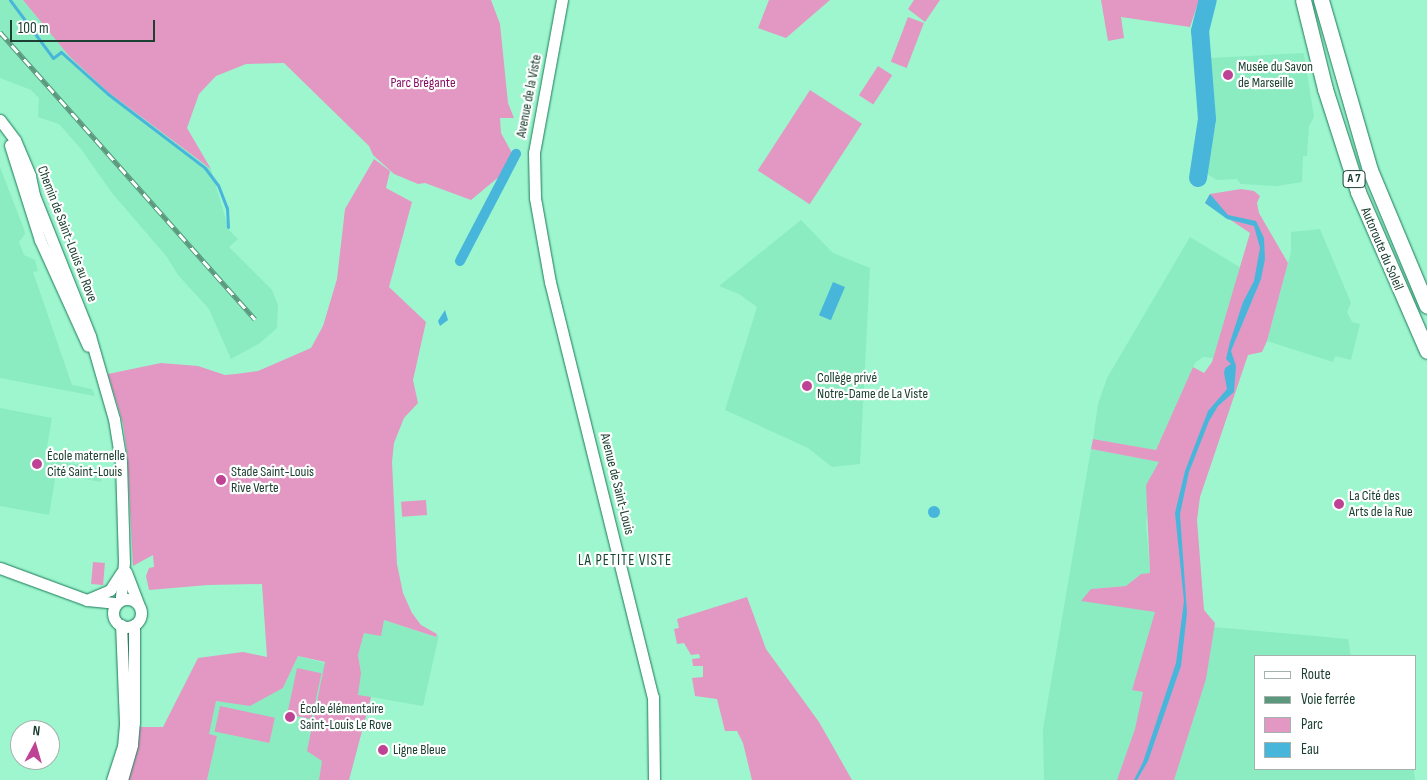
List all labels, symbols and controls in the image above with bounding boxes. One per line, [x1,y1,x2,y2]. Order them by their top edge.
scale bar [12,10,158,42]
text: 100 m [18,19,49,38]
street label: Avenue de la Viste [513,53,545,139]
place label: Musée du Savon de Marseille [1238,59,1313,92]
marker: Musée du Savon de Marseille [1222,69,1234,81]
park label: Parc Brégante [390,75,456,91]
street label: Chemin de Saint-Louis au Rove [33,164,101,304]
road number: A 7 [1342,170,1366,188]
street label: Autoroute du Soleil [1357,205,1407,293]
place label: Collège privé Notre-Dame de La Viste [817,370,928,402]
marker: Collège privé Notre-Dame de La Viste [801,380,813,392]
street label: Avenue de Saint-Louis [596,432,638,536]
place label: École maternelle Cité Saint-Louis [47,448,125,481]
marker: École maternelle Cité Saint-Louis [31,458,43,470]
place label: Stade Saint-Louis Rive Verte [231,464,314,497]
marker: Stade Saint-Louis Rive Verte [215,474,227,486]
place label: La Cité des Arts de la Rue [1349,488,1413,520]
marker: La Cité des Arts de la Rue [1333,498,1345,510]
district label: LA PETITE VISTE [576,552,674,570]
legend [1254,655,1417,770]
text: Route [1301,665,1331,684]
text: Voie ferrée [1301,690,1355,709]
place label: École élémentaire Saint-Louis Le Rove [300,701,392,734]
marker: École élémentaire Saint-Louis Le Rove [284,711,296,723]
text: Parc [1301,715,1323,734]
north arrow [10,720,60,770]
text: N [32,722,41,739]
text: Eau [1301,740,1319,759]
place label: Ligne Bleue [393,742,446,758]
marker: Ligne Bleue [377,744,389,756]

